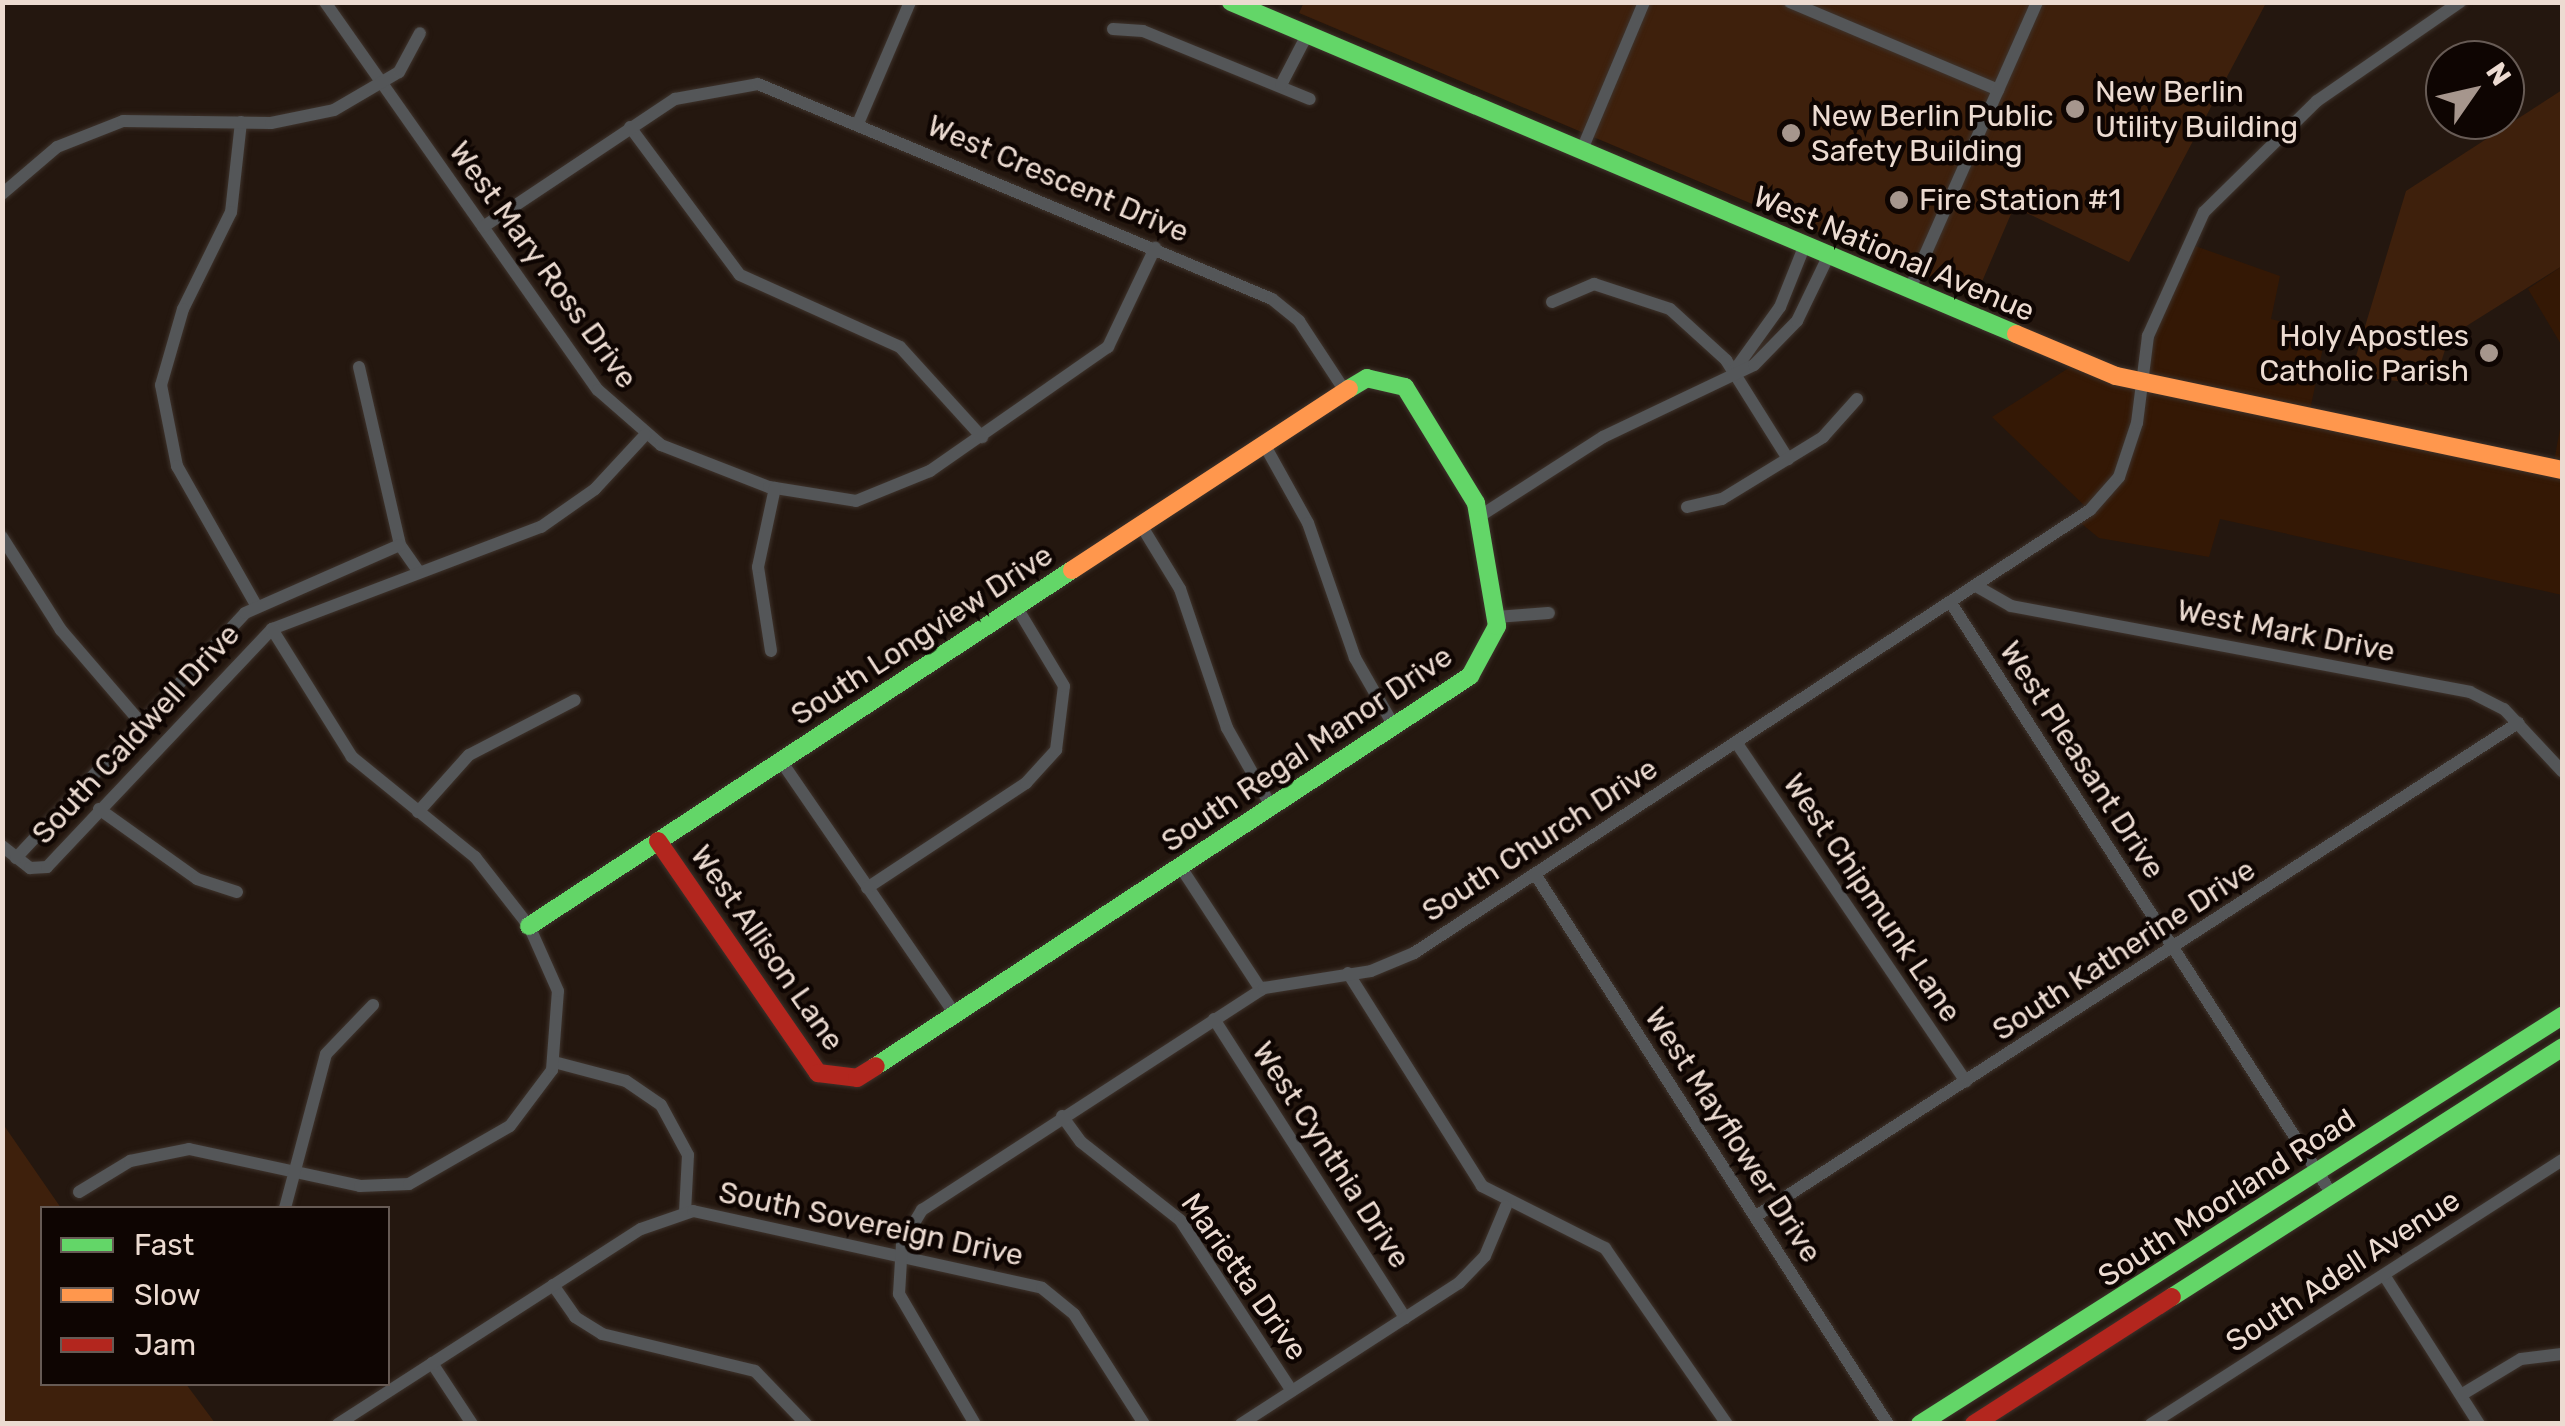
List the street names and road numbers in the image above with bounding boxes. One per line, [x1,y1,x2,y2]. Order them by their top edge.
street label: West Crescent Drive [922,108,1194,250]
street label: West Mary Ross Drive [441,134,645,396]
street label: West National Avenue [1748,178,2040,330]
street label: South Longview Drive [784,537,1060,733]
street label: West Mark Drive [2174,592,2398,670]
street label: South Caldwell Drive [25,617,247,851]
street label: West Pleasant Drive [1992,635,2172,885]
street label: South Regal Manor Drive [1155,638,1459,860]
street label: South Church Drive [1416,751,1664,929]
street label: West Chipmunk Lane [1775,767,1969,1029]
street label: West Allison Lane [683,838,851,1058]
street label: South Katherine Drive [1986,852,2262,1048]
street label: West Mayflower Drive [1637,1001,1829,1269]
street label: West Cynthia Drive [1244,1035,1418,1275]
street label: South Moorland Road [2092,1101,2362,1295]
street label: South Sovereign Drive [716,1174,1026,1274]
street label: South Adell Avenue [2219,1182,2467,1360]
street label: Marietta Drive [1173,1187,1315,1367]

